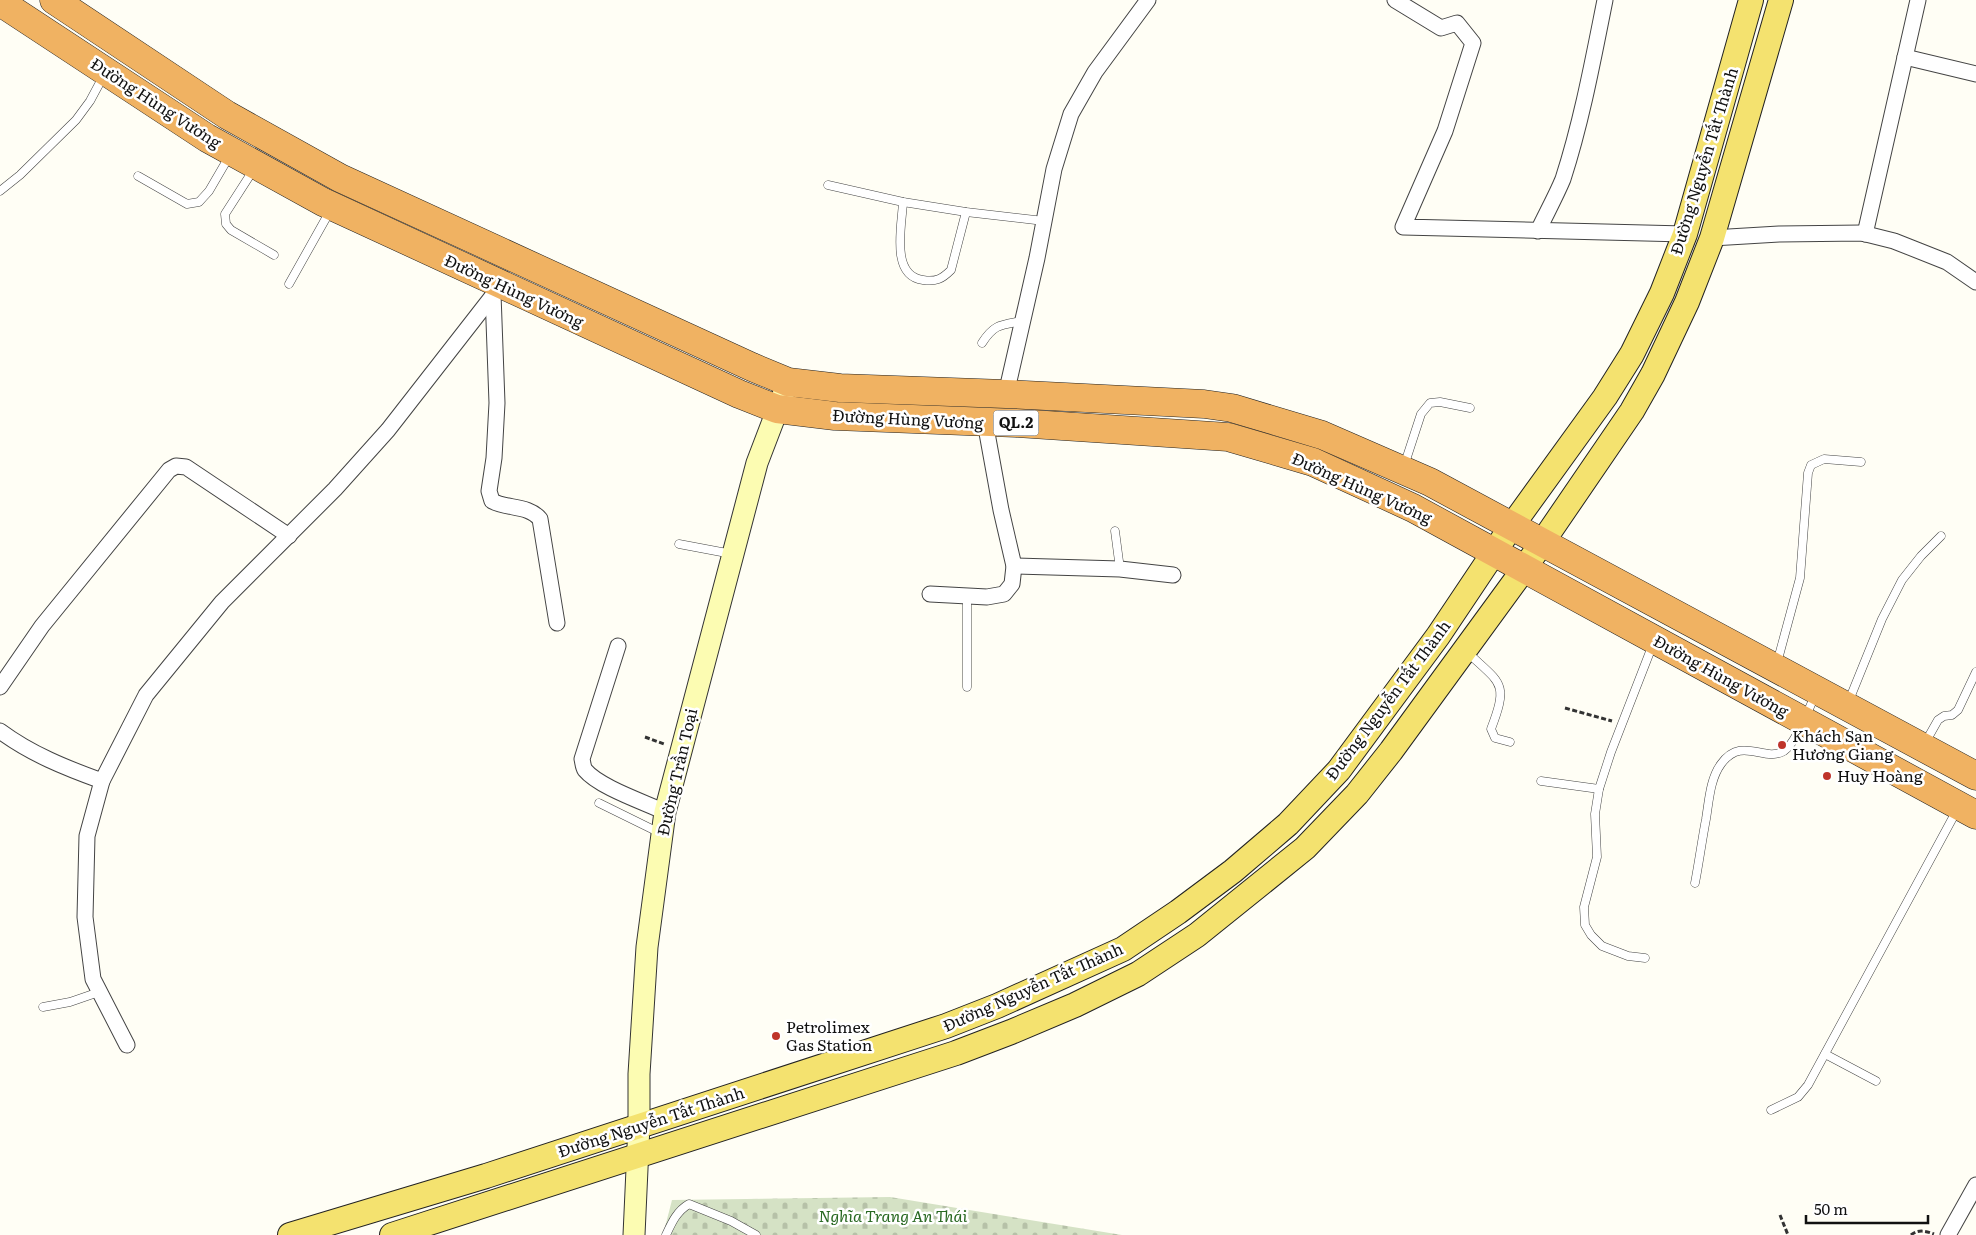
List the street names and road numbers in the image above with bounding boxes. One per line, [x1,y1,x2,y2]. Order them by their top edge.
street label: Đường Hùng Vương [87,51,227,153]
street label: Đường Nguyễn Tất Thành [1663,64,1743,257]
street label: Đường Hùng Vương [441,247,588,333]
street label: Đường Hùng Vương [832,402,984,434]
road number: QL.2 [994,410,1038,436]
street label: Đường Hùng Vương [1288,445,1436,529]
street label: Đường Nguyễn Tất Thành [1319,614,1456,784]
street label: Đường Hùng Vương [1649,628,1794,722]
street label: Đường Trần Toại [650,706,702,838]
street label: Đường Nguyễn Tất Thành [939,935,1127,1037]
street label: Đường Nguyễn Tất Thành [554,1079,748,1163]

